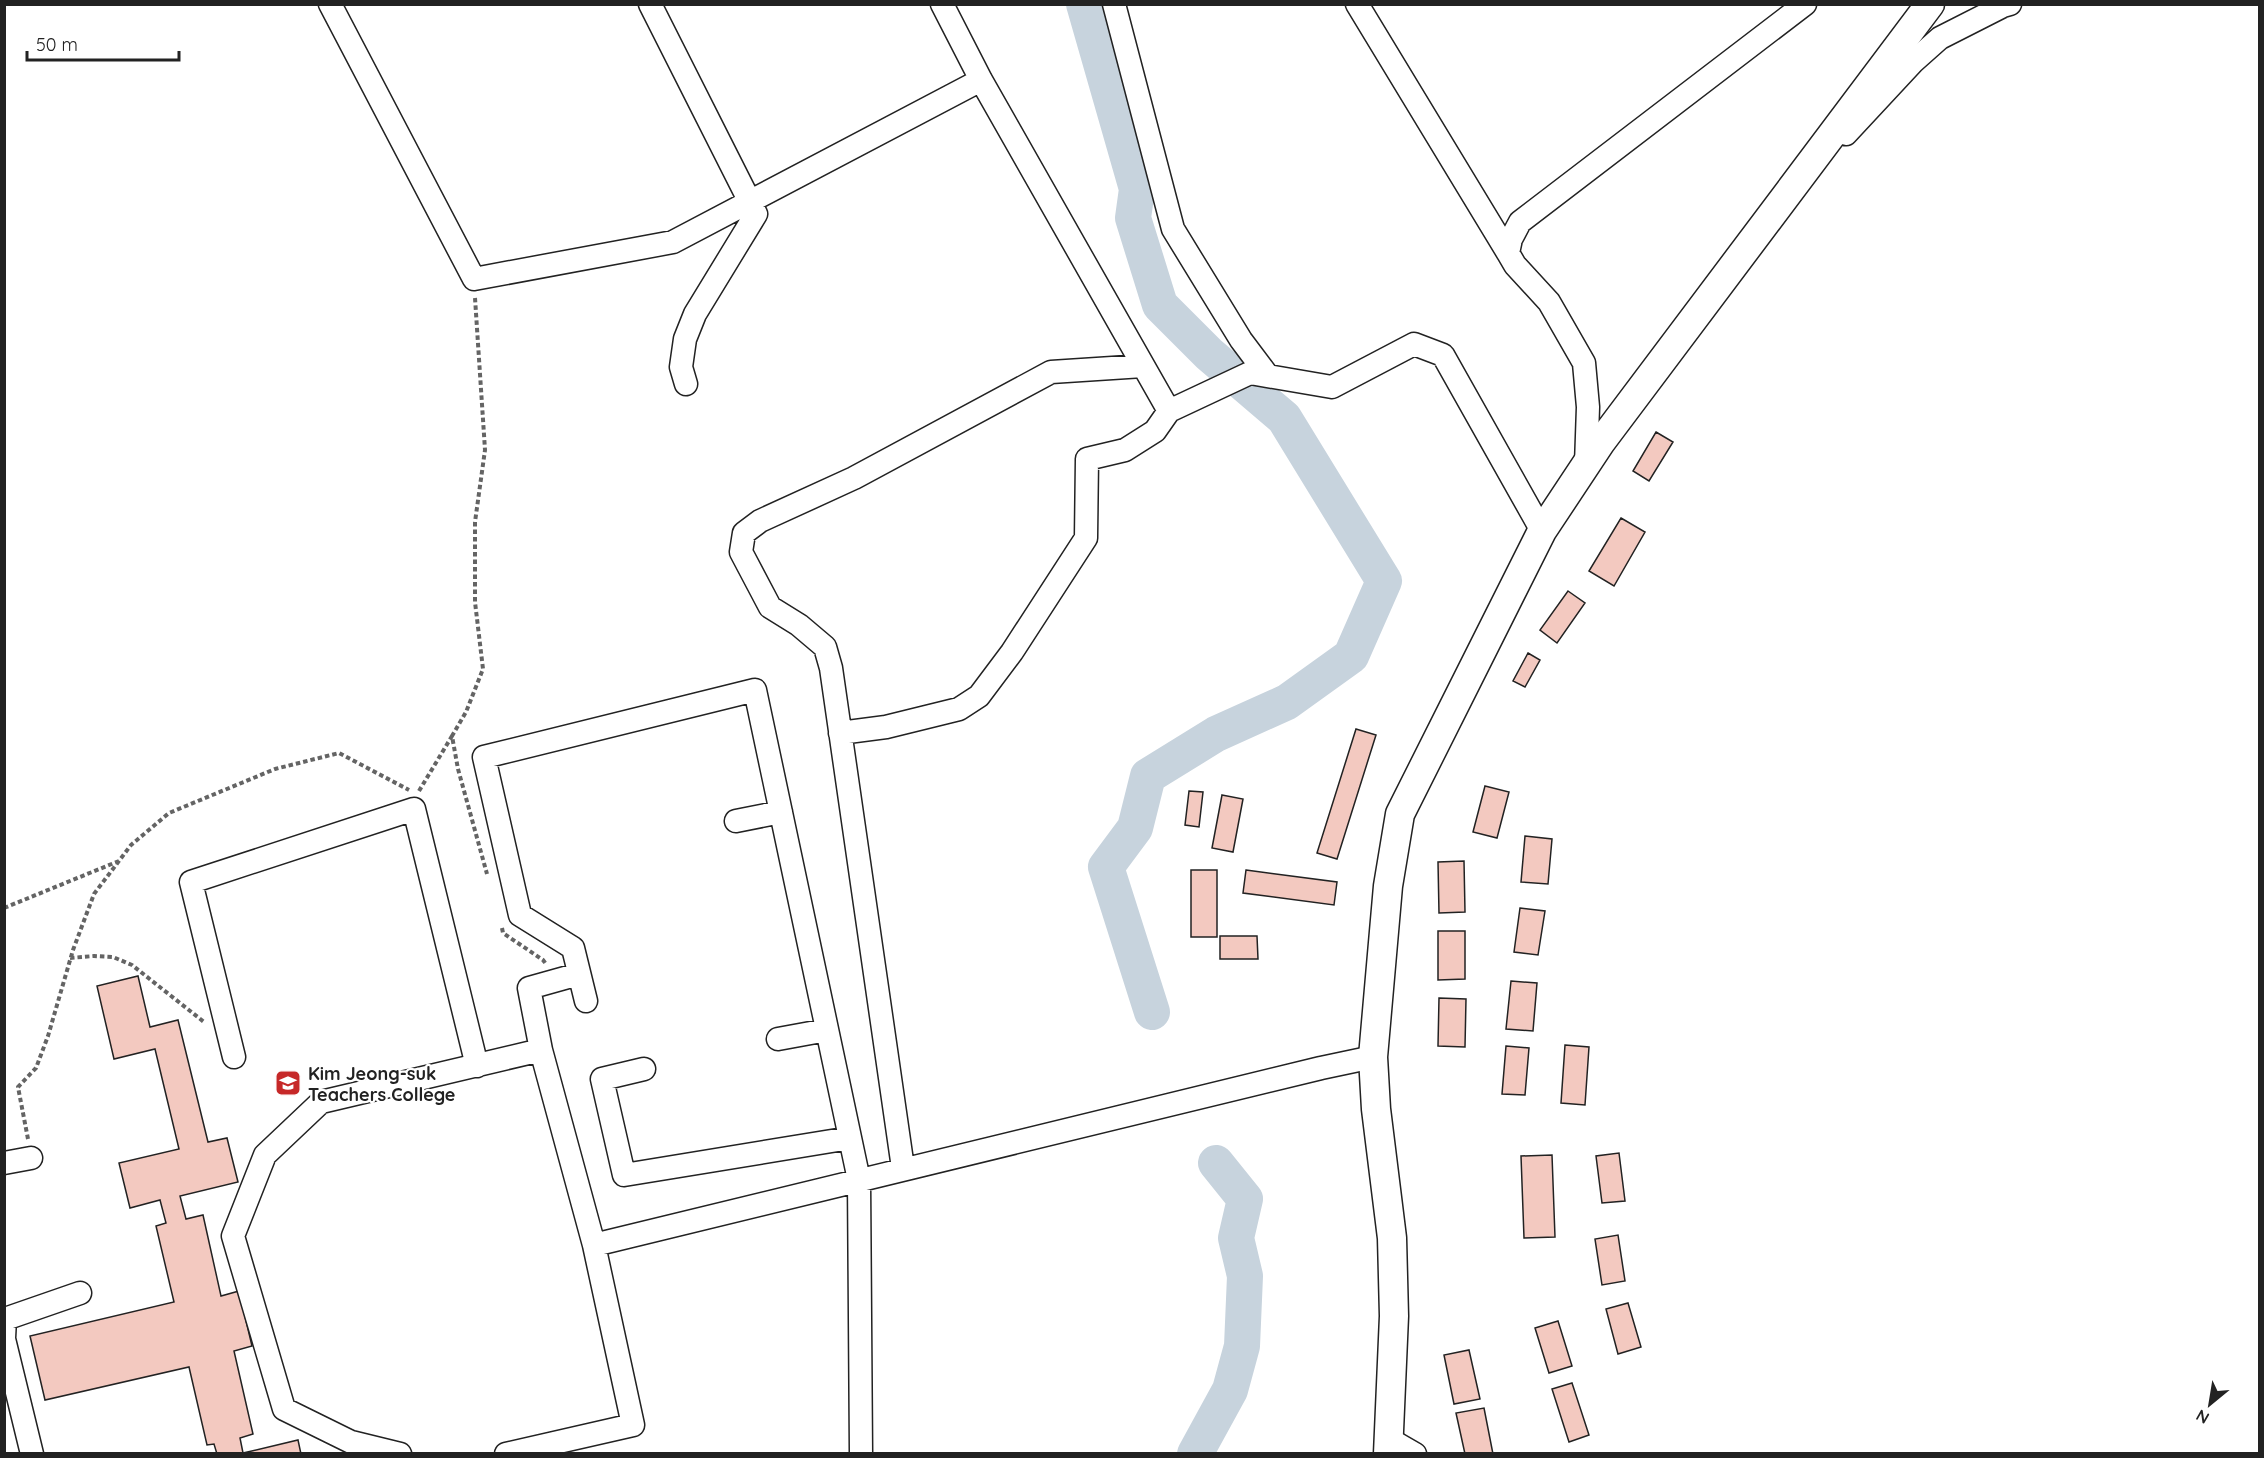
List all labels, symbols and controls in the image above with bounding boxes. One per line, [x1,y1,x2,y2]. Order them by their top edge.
scale bar [27,24,178,62]
text: 50 m [36,33,78,56]
place label: Kim Jeong-suk Teachers College [308,1062,456,1106]
school or university icon: Kim Jeong-suk Teachers College [273,1068,303,1098]
north arrow [2180,1374,2240,1434]
text: N [2192,1405,2213,1429]

